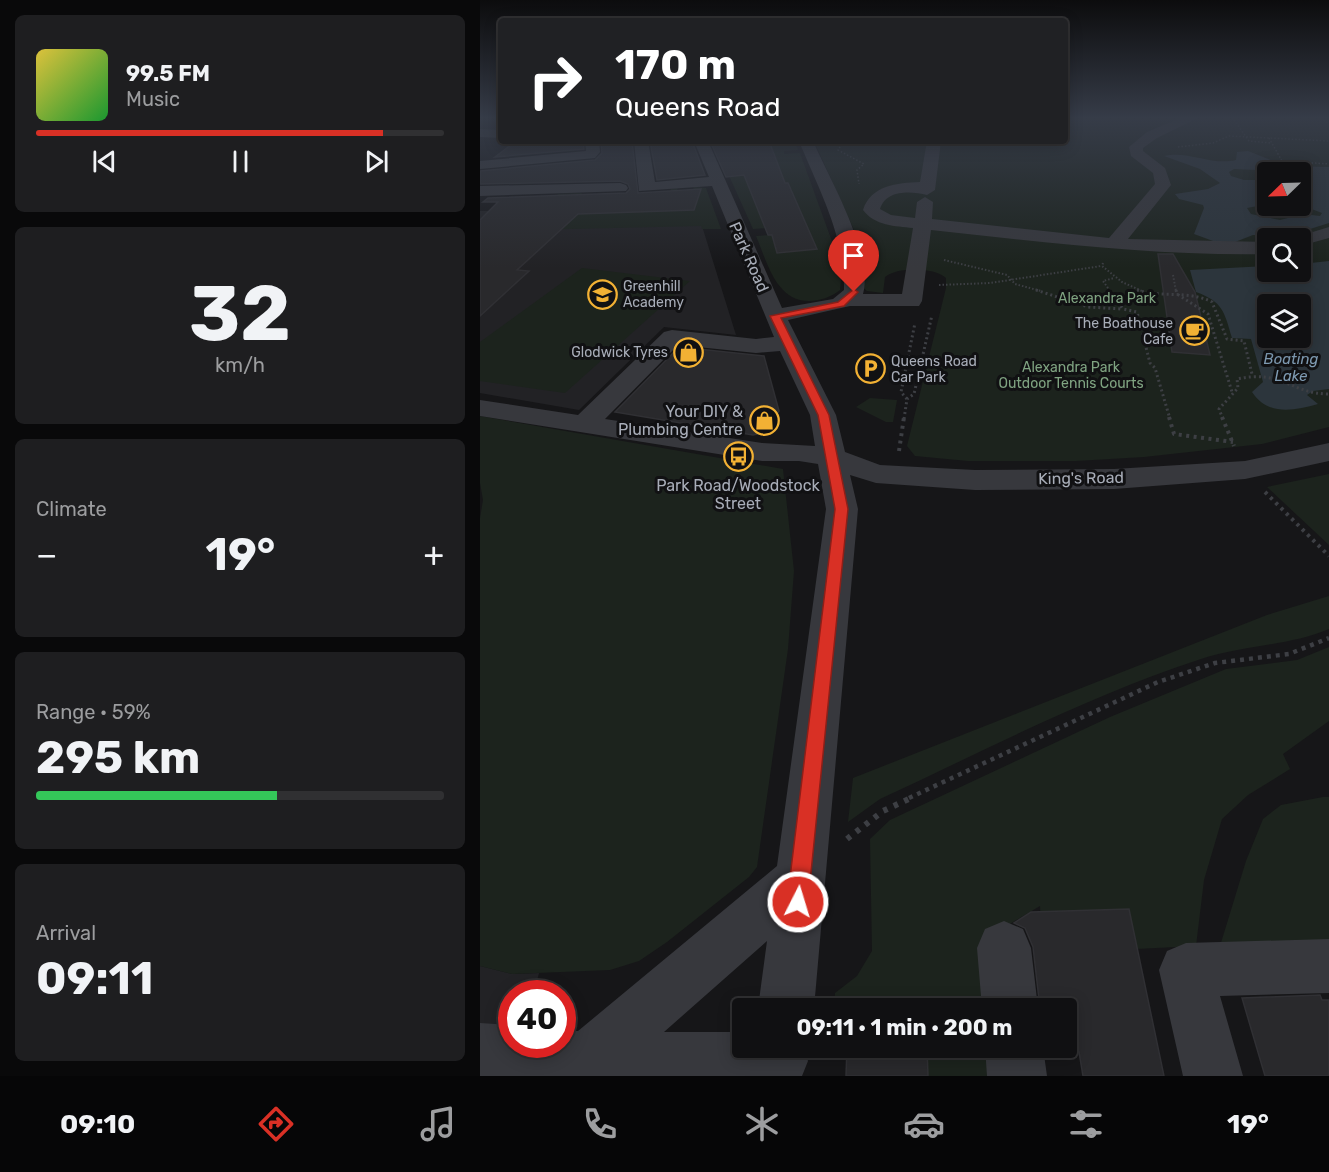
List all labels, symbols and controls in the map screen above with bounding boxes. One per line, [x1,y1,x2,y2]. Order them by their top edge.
text: 170 m [615,40,736,90]
icon: right [516,42,594,120]
text: 99.5 FM [126,60,210,87]
text: Music [126,87,180,111]
text: Queens Road [615,91,781,123]
icon: previous [88,145,121,178]
icon: pause [224,145,257,178]
icon: next [360,145,393,178]
north arrow [1257,162,1311,216]
map controls [1257,162,1311,348]
street label: Park Road [725,219,773,295]
button: search [1257,228,1311,282]
pin [828,230,879,292]
icon: arrive [837,239,870,272]
text: 32 [189,267,291,360]
school or university icon: Greenhill Academy [586,278,618,310]
place label: Greenhill Academy [623,278,684,311]
park label: Alexandra Park [1058,290,1157,307]
button: layers [1257,294,1311,348]
place label: The Boathouse Cafe [1075,315,1173,348]
cafe icon: The Boathouse Cafe [1178,315,1210,347]
shop icon: Glodwick Tyres [673,336,705,368]
place label: Glodwick Tyres [571,344,668,361]
water label: Boating Lake [1264,350,1319,385]
text: km/h [215,353,265,377]
parking icon: Queens Road Car Park [854,353,886,385]
place label: Queens Road Car Park [891,353,977,386]
park label: Alexandra Park Outdoor Tennis Courts [998,359,1144,392]
place label: Your DIY & Plumbing Centre [618,402,743,439]
shop icon: Your DIY & Plumbing Centre [748,404,780,436]
bus stop icon: Park Road/Woodstock Street [722,441,754,473]
street label: King's Road [1038,468,1124,488]
place label: Park Road/Woodstock Street [656,476,821,513]
text: Climate [36,497,107,521]
text: 19° [206,528,275,581]
text: − [36,535,57,574]
text: + [423,535,444,574]
text: Range · 59% [36,700,151,724]
text: 295 km [36,731,200,784]
position arrow [766,870,830,934]
text: Arrival [36,921,96,945]
text: 09:11 [36,952,153,1005]
speed limit sign: 40 [498,980,576,1058]
text: 09:11 · 1 min · 200 m [797,1014,1012,1041]
icon: directions [255,1103,297,1145]
icon: music [417,1103,459,1145]
icon: phone [579,1103,621,1145]
icon: climate [741,1103,783,1145]
icon: car [903,1103,945,1145]
icon: filters [1065,1103,1107,1145]
text: 09:10 [60,1108,135,1140]
text: 19° [1227,1108,1269,1140]

